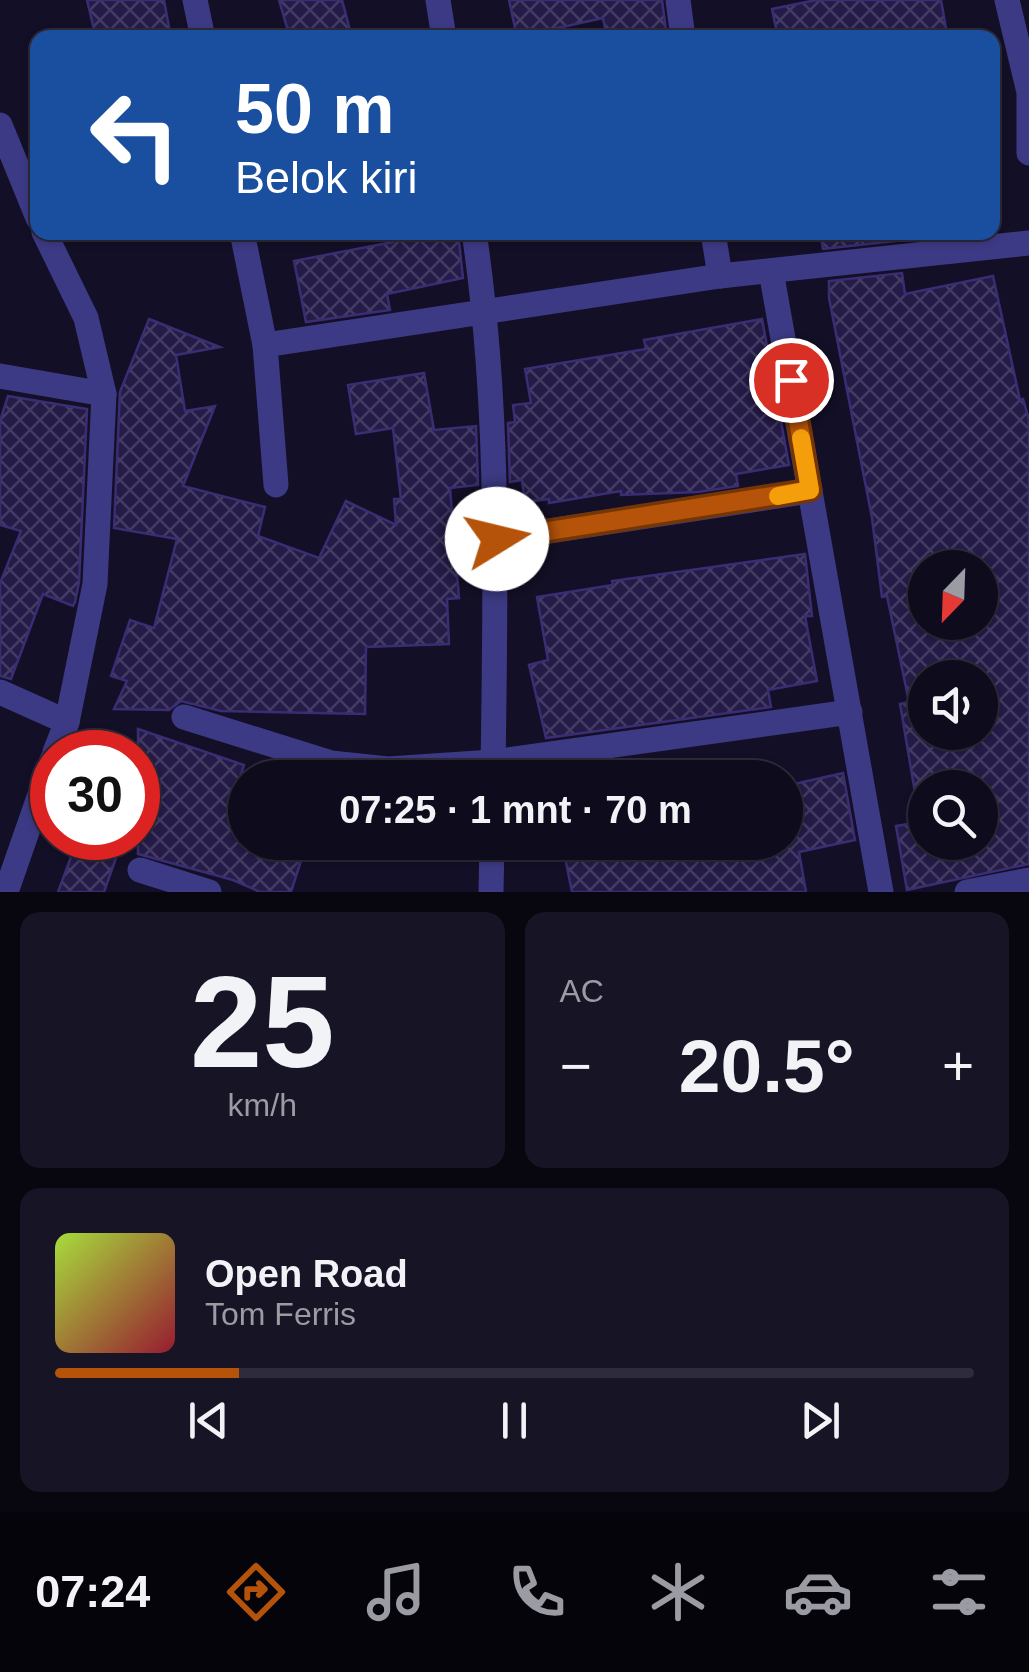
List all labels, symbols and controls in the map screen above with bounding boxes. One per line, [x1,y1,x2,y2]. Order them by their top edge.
icon: left [70,70,200,200]
text: 50 m [235,70,395,148]
text: Belok kiri [235,152,418,203]
pin [749,338,834,423]
icon: arrive [764,353,819,408]
position arrow [445,487,549,591]
north arrow [908,550,998,640]
map controls [908,550,998,860]
button: sound [908,660,998,750]
speed limit sign: 30 [30,730,160,860]
button: search [908,770,998,860]
text: 07:25 · 1 mnt · 70 m [339,789,692,831]
text: 25 [190,949,335,1095]
text: AC [560,973,604,1009]
text: 20.5° [679,1024,855,1108]
text: − [560,1035,592,1097]
text: + [942,1035,974,1097]
text: km/h [228,1087,297,1123]
text: Open Road [205,1253,408,1295]
text: Tom Ferris [205,1296,356,1332]
icon: previous [181,1393,236,1448]
icon: pause [487,1393,542,1448]
icon: next [793,1393,848,1448]
icon: directions [221,1557,291,1627]
icon: music [361,1557,431,1627]
icon: phone [502,1557,572,1627]
icon: climate [643,1557,713,1627]
icon: car [783,1557,853,1627]
icon: filters [924,1557,994,1627]
text: 07:24 [35,1566,150,1617]

